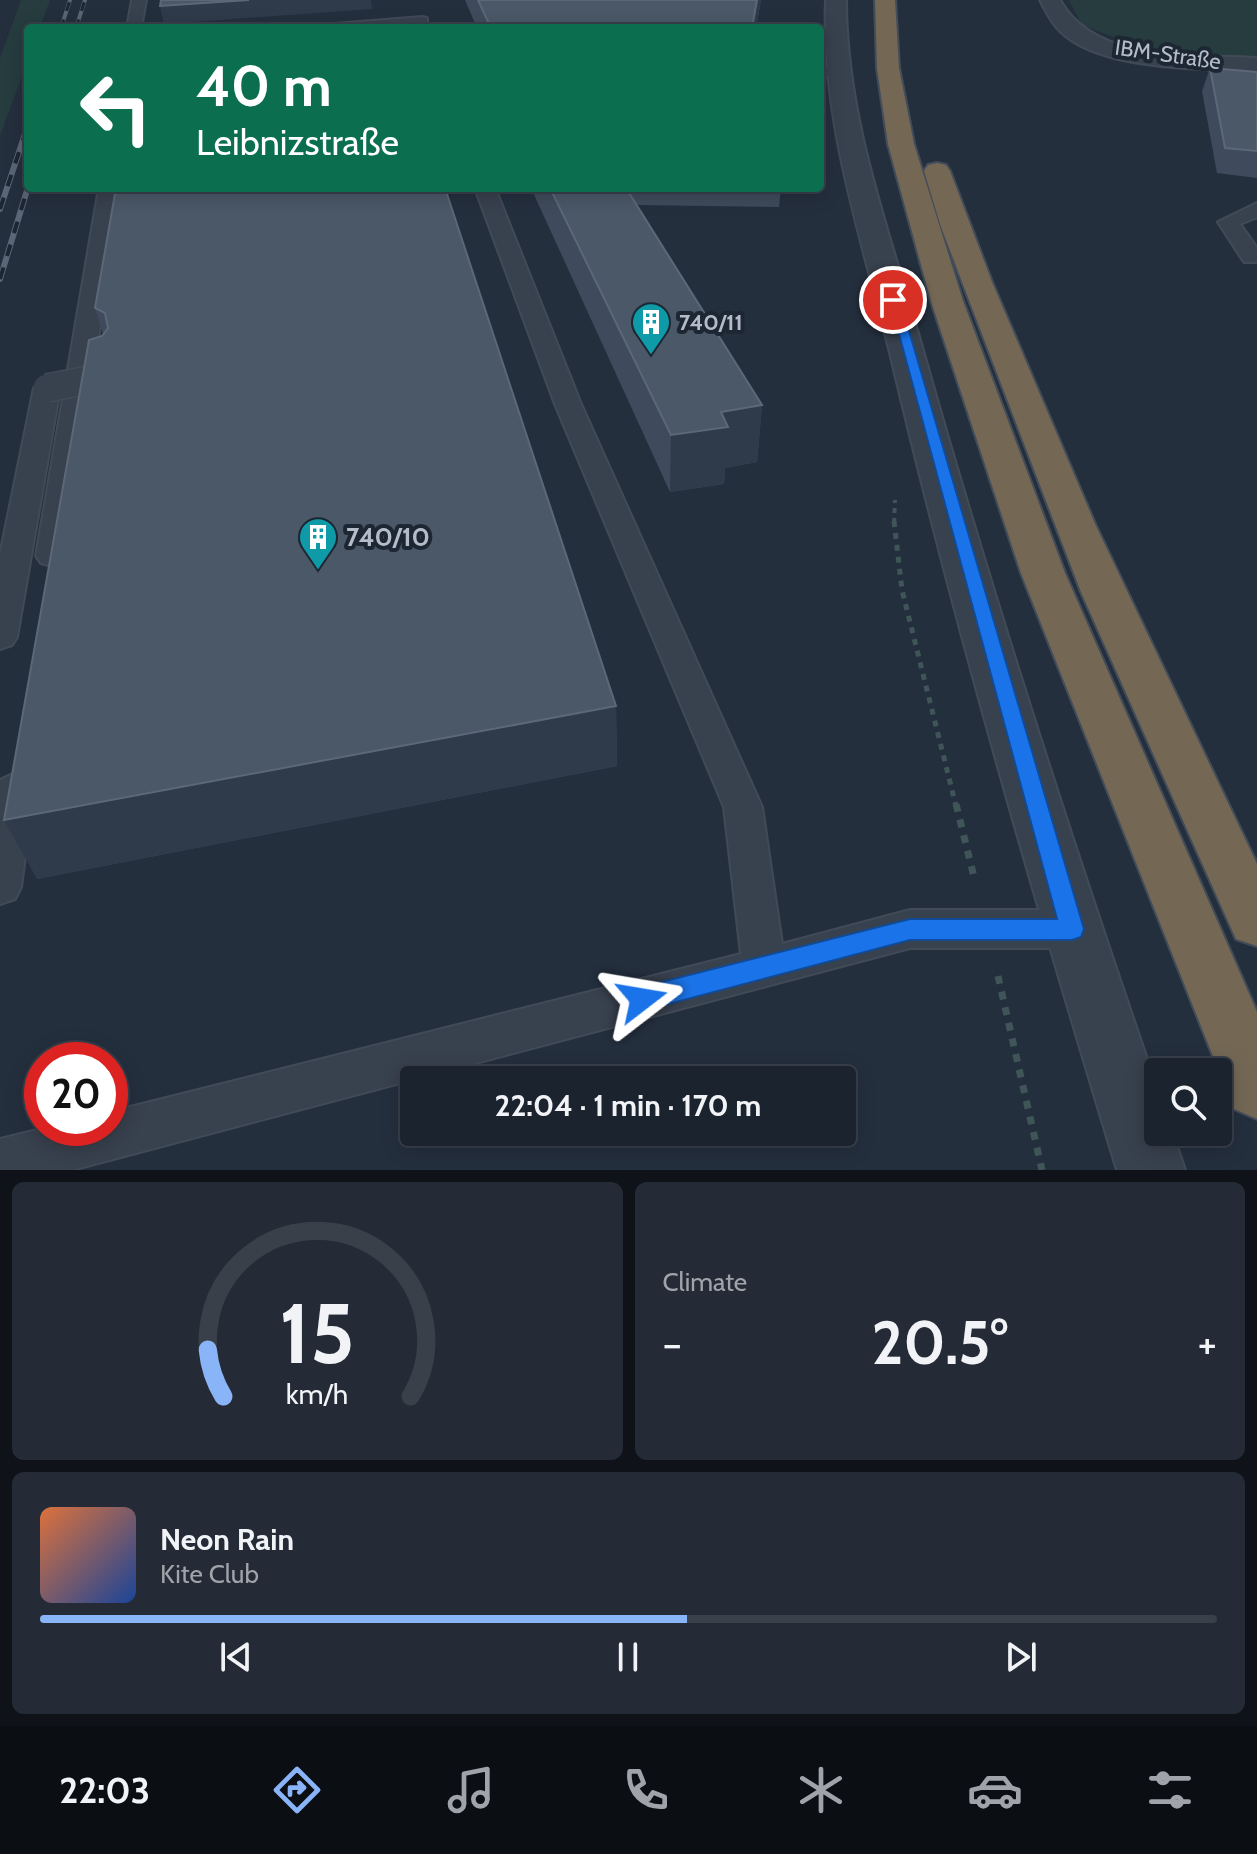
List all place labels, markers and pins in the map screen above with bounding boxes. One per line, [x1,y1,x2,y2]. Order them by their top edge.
pin [859,266,927,334]
building icon: 740/11 [630,301,672,356]
place label: 740/11 [679,309,743,336]
building icon: 740/10 [297,516,339,571]
place label: 740/10 [346,521,430,553]

